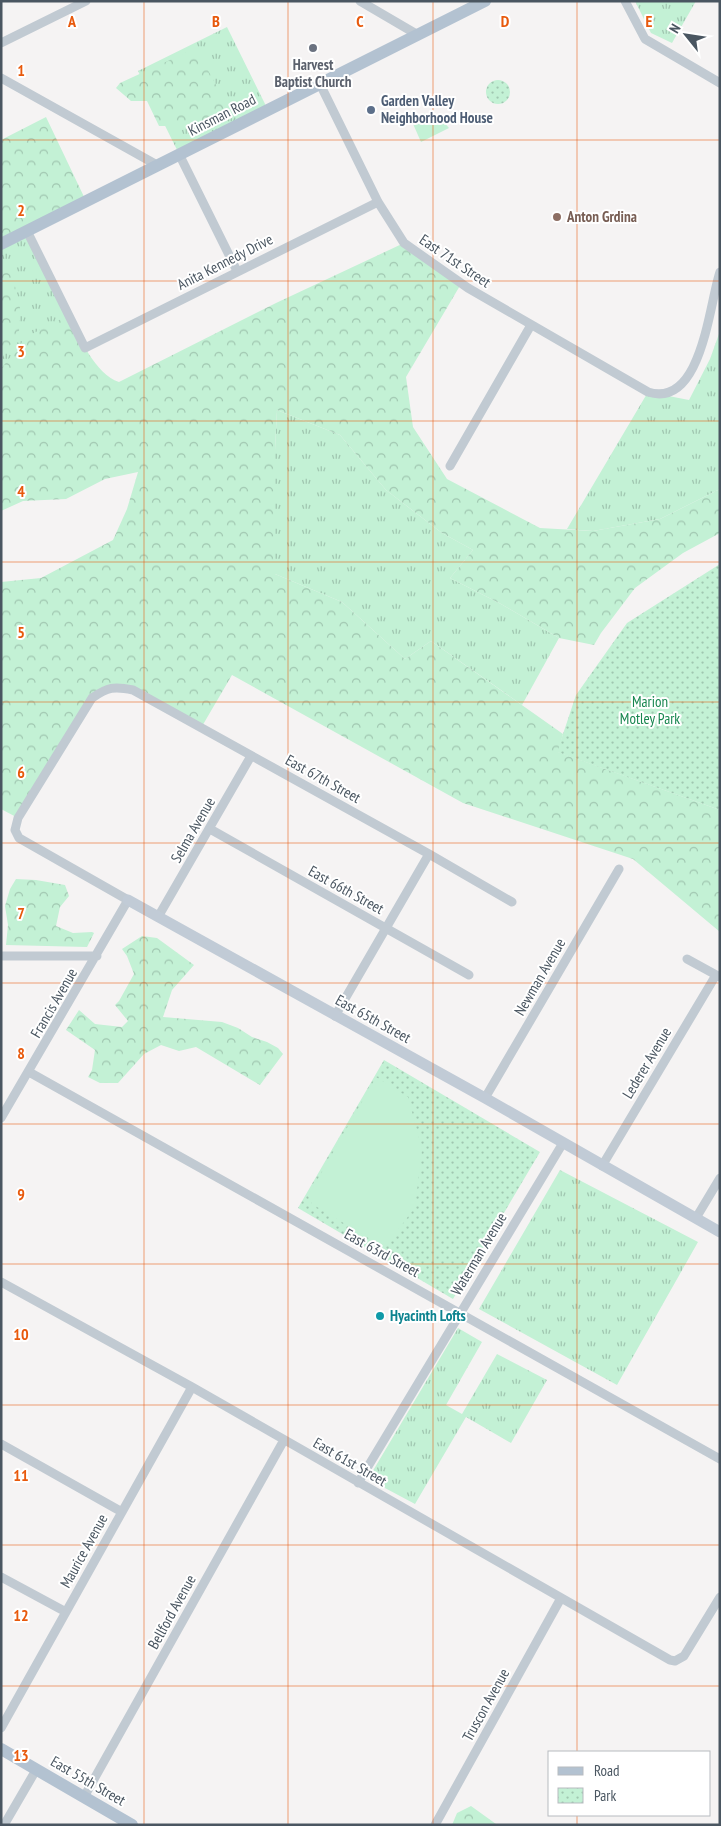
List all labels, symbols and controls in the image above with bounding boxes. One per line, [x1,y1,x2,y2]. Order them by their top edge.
north arrow [661,10,711,60]
text: A [67,11,77,31]
text: B [212,11,220,31]
text: C [356,11,364,31]
text: D [501,11,510,31]
text: E [646,11,653,31]
text: N [665,21,684,36]
marker: Harvest Baptist Church [307,42,319,54]
place label: Harvest Baptist Church [274,55,352,91]
text: 1 [17,60,25,80]
street label: Kinsman Road [185,89,259,140]
place label: Garden Valley Neighborhood House [381,91,493,127]
marker: Garden Valley Neighborhood House [365,104,377,116]
text: 2 [17,200,25,220]
place label: Anton Grdina [566,207,637,226]
marker: Anton Grdina [551,211,563,223]
street label: Anita Kennedy Drive [174,229,276,294]
street label: East 71st Street [416,230,494,291]
text: 3 [17,341,25,361]
text: 4 [17,481,25,501]
text: 5 [17,622,25,642]
park label: Marion Motley Park [620,692,680,728]
street label: East 67th Street [282,750,364,807]
text: 6 [17,762,25,782]
street label: Selma Avenue [166,794,219,866]
street label: East 66th Street [305,861,387,918]
text: 7 [17,903,25,923]
street label: Newman Avenue [510,935,569,1019]
street label: Francis Avenue [26,965,81,1041]
street label: East 65th Street [332,990,414,1047]
street label: Lederer Avenue [618,1024,675,1102]
text: 8 [17,1043,25,1063]
text: 9 [17,1184,25,1204]
street label: Waterman Avenue [446,1209,511,1298]
street label: East 63rd Street [341,1224,423,1281]
place label: Hyacinth Lofts [390,1306,466,1325]
marker: Hyacinth Lofts [374,1310,386,1322]
text: 10 [13,1324,29,1344]
street label: East 61st Street [310,1433,390,1490]
text: 11 [13,1465,29,1485]
street label: Maurice Avenue [56,1511,112,1591]
street label: Bellford Avenue [143,1571,200,1652]
text: 12 [13,1605,29,1625]
street label: Truscon Avenue [458,1665,513,1744]
text: 13 [13,1745,29,1765]
legend [548,1751,711,1816]
street label: East 55th Street [47,1752,129,1810]
text: Road [594,1761,620,1780]
text: Park [594,1786,616,1805]

